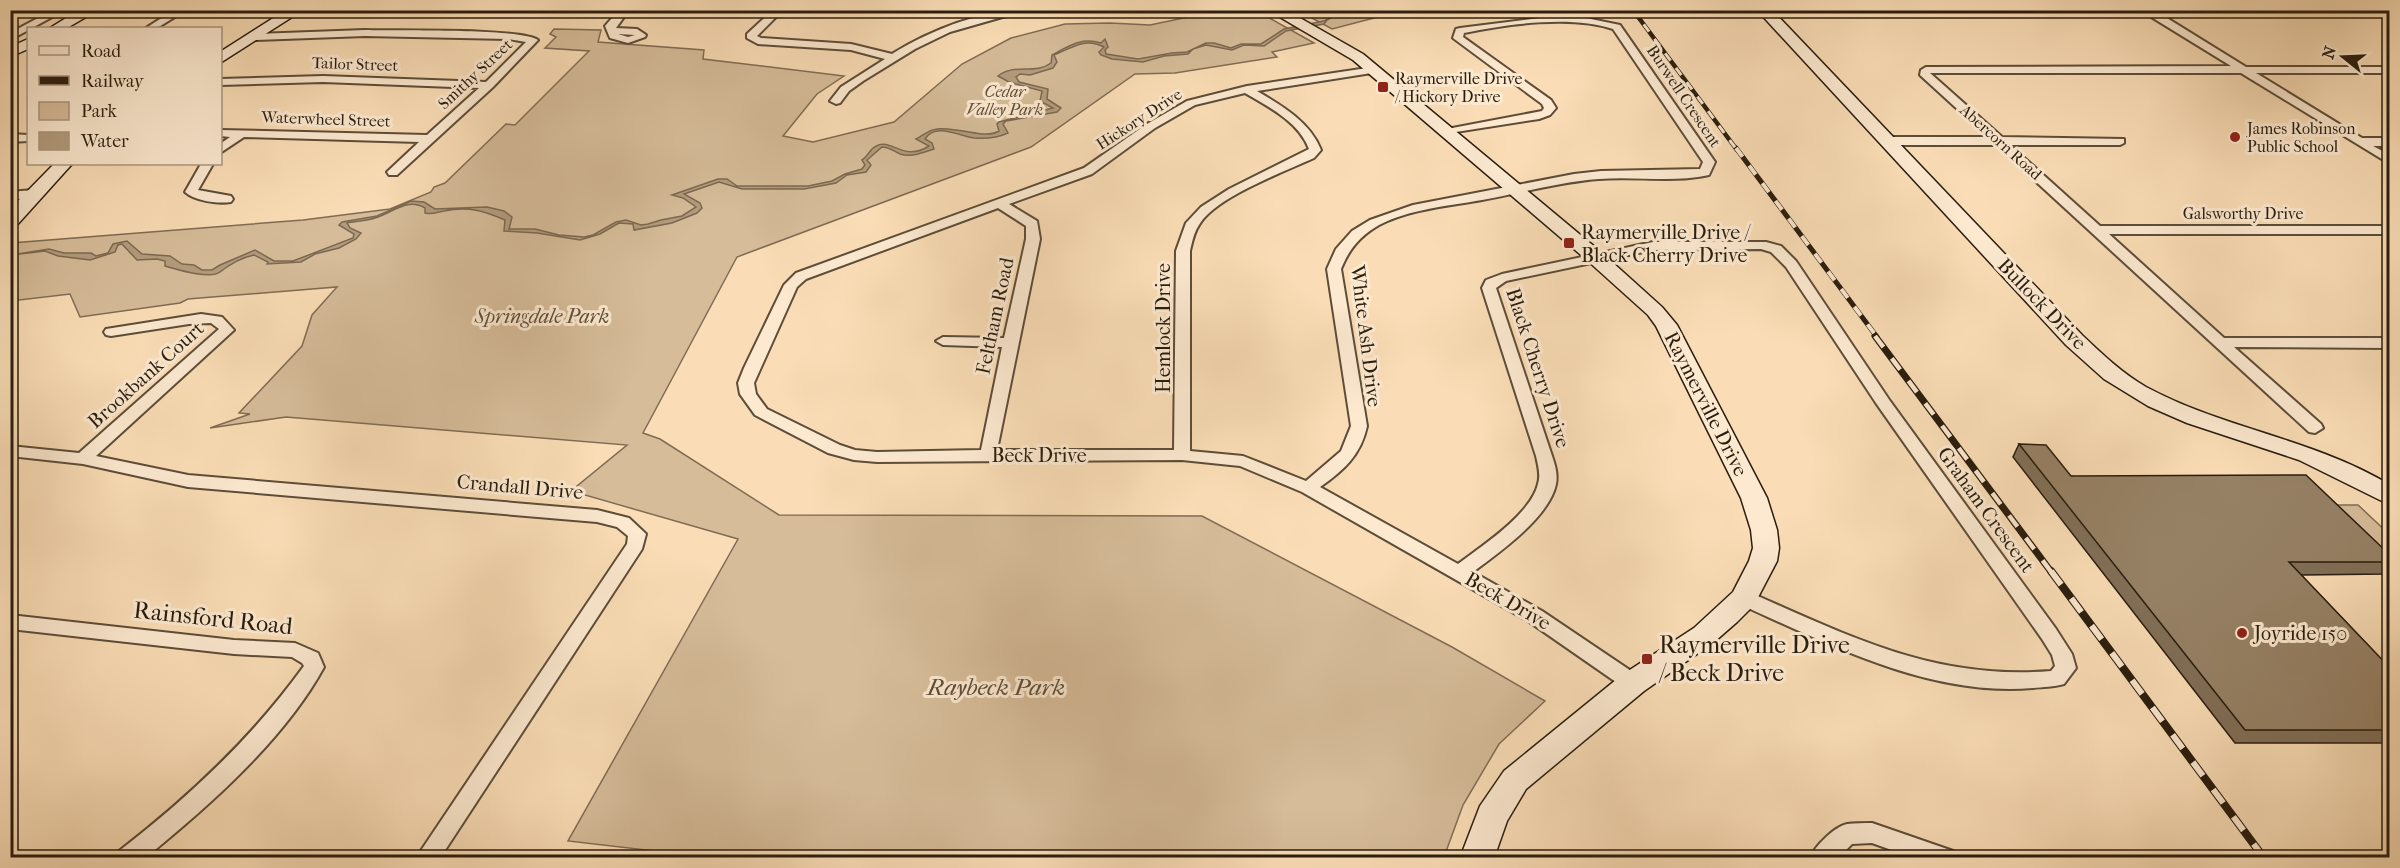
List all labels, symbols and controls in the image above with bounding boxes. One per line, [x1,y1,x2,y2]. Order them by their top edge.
legend [27,27,222,165]
north arrow [2313,27,2373,87]
street label: Smithy Street [434,35,516,113]
text: Road [81,41,121,62]
street label: Burwell Crescent [1643,41,1725,151]
text: N [2318,43,2340,61]
street label: Tailor Street [312,53,399,75]
place label: Raymerville Drive / Hickory Drive [1394,69,1522,106]
text: Railway [81,71,145,92]
marker: Raymerville Drive / Hickory Drive [1376,80,1390,94]
park label: Cedar Valley Park [967,82,1043,119]
street label: Hickory Drive [1093,84,1185,154]
street label: Abercorn Road [1955,100,2046,184]
text: Park [81,101,118,122]
street label: Waterwheel Street [260,107,391,131]
place label: James Robinson Public School [2245,119,2356,156]
marker: James Robinson Public School [2228,130,2242,144]
text: Water [80,131,129,152]
street label: Galsworthy Drive [2183,204,2303,223]
place label: Raymerville Drive / Black Cherry Drive [1581,221,1751,267]
marker: Raymerville Drive / Black Cherry Drive [1562,236,1576,250]
street label: Feltham Road [971,254,1019,377]
street label: Bullock Drive [1993,254,2091,354]
street label: Hemlock Drive [1152,263,1175,393]
street label: White Ash Drive [1346,263,1386,408]
street label: Black Cherry Drive [1501,285,1575,451]
park label: Springdale Park [474,305,609,328]
street label: Brookbank Court [83,317,209,433]
street label: Raymerville Drive [1660,328,1752,480]
street label: Graham Crescent [1933,443,2039,577]
street label: Beck Drive [991,444,1087,467]
street label: Crandall Drive [456,470,584,504]
street label: Beck Drive [1461,567,1555,635]
street label: Rainsford Road [132,596,295,640]
place label: Joyride 150 [2252,622,2347,645]
marker: Joyride 150 [2235,626,2249,640]
place label: Raymerville Drive / Beck Drive [1658,631,1850,687]
marker: Raymerville Drive / Beck Drive [1640,652,1654,666]
park label: Raybeck Park [925,673,1065,701]

